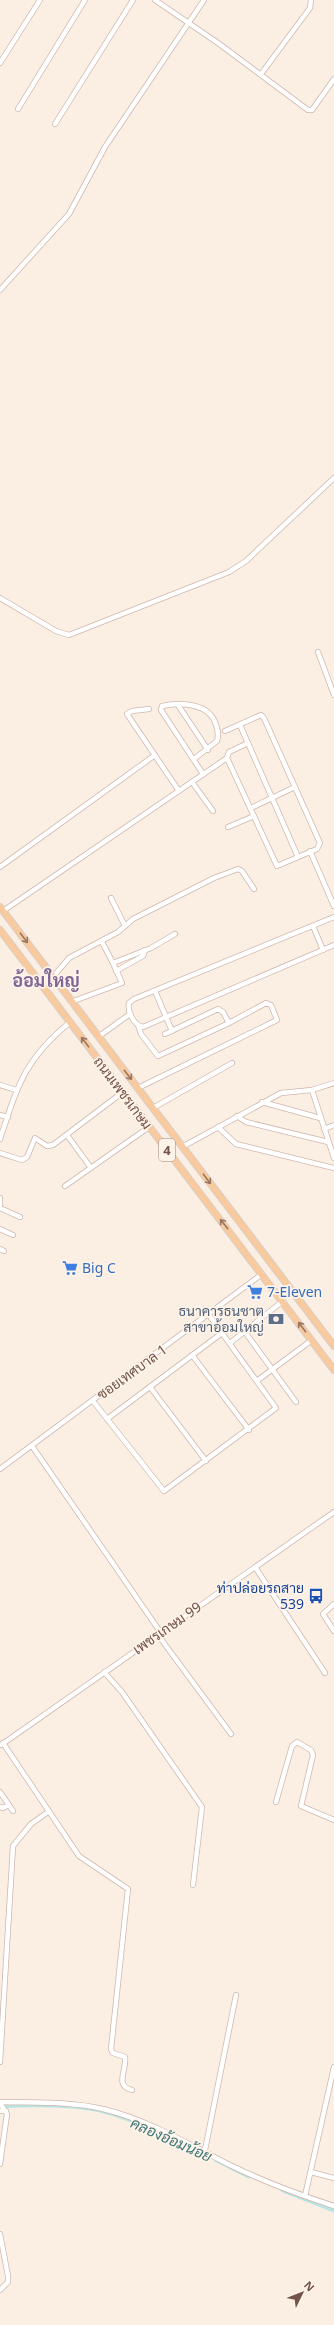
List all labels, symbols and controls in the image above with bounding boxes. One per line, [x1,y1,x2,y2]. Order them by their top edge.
one-way arrow [19,933,28,944]
district label: อ้อมใหญ่ [12,968,80,992]
one-way arrow [81,1037,90,1048]
street label: ถนนเพชรเกษม [90,1053,157,1133]
one-way arrow [123,1070,132,1081]
road number: 4 [159,1139,175,1161]
one-way arrow [202,1173,211,1184]
one-way arrow [219,1218,228,1229]
place label: Big C [82,1258,116,1277]
supermarket icon: Big C [61,1259,79,1277]
place label: 7-Eleven [267,1282,322,1301]
supermarket icon: 7-Eleven [246,1283,264,1301]
place label: ธนาคารธนชาต สาขาอ้อมใหญ่ [178,1301,264,1336]
bank icon: ธนาคารธนชาต สาขาอ้อมใหญ่ [267,1310,285,1328]
one-way arrow [298,1322,306,1333]
street label: ซอยเทศบาล 1 [93,1340,171,1403]
place label: ท่าปล่อยรถสาย 539 [217,1578,304,1613]
bus stop icon: ท่าปล่อยรถสาย 539 [307,1587,325,1605]
street label: เพชรเกษม 99 [129,1597,205,1658]
water label: คลองอ้อมน้อย [128,2112,216,2166]
north arrow [282,2273,322,2313]
text: N [301,2277,318,2294]

